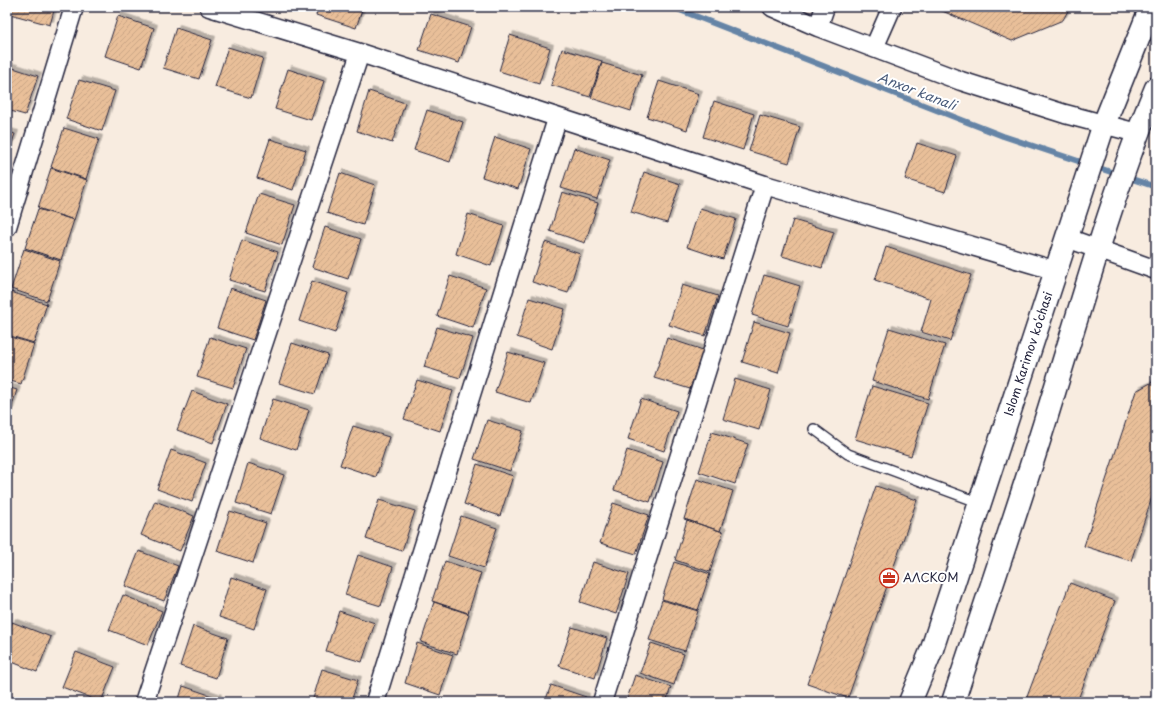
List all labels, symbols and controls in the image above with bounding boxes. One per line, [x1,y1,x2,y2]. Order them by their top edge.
water label: Anxor kanali [875,67,961,115]
street label: Islom Karimov ko‘chasi [999,289,1056,418]
office icon: АЛСКОМ [878,567,900,589]
place label: АЛСКОМ [903,568,959,586]

